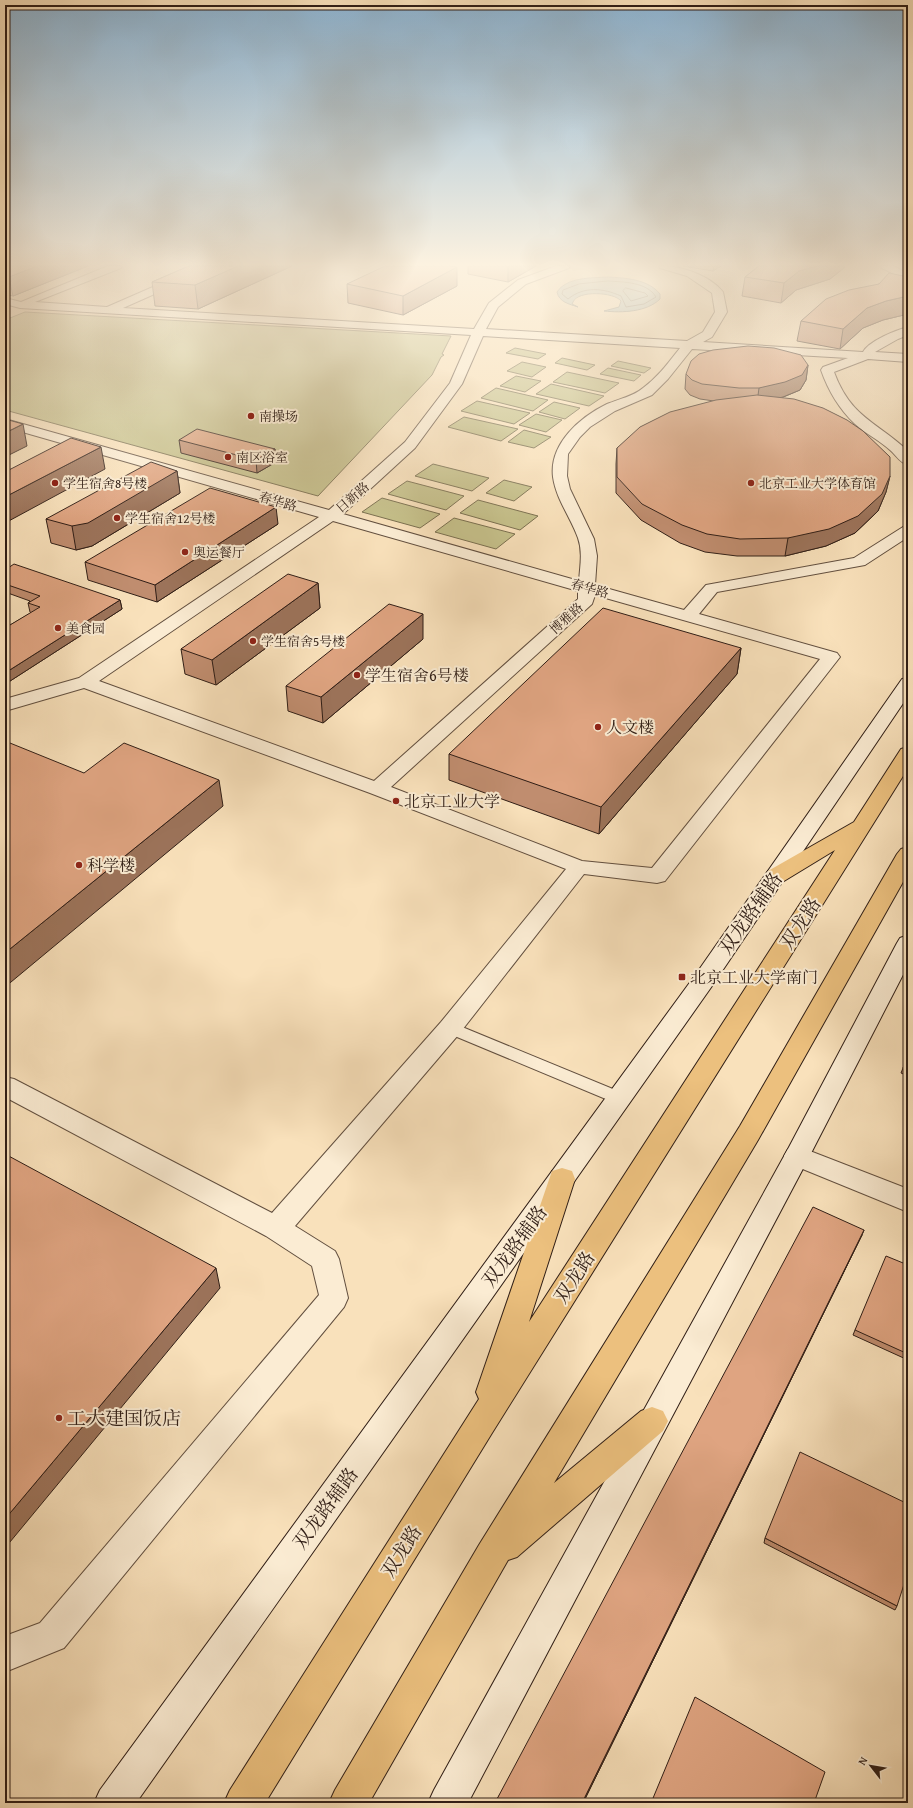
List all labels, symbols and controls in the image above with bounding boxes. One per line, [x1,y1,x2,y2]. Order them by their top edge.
place label: 南操场 [259,407,298,426]
marker: 南操场 [246,411,256,421]
place label: 南区浴室 [236,448,288,467]
marker: 南区浴室 [223,452,233,462]
place label: 学生宿舍8号楼 [63,474,147,493]
place label: 北京工业大学体育馆 [759,474,876,493]
street label: 日新路 [331,477,373,517]
marker: 学生宿舍8号楼 [50,478,60,488]
marker: 北京工业大学体育馆 [746,478,756,488]
street label: 春华路 [256,487,299,516]
place label: 学生宿舍12号楼 [125,509,216,528]
marker: 学生宿舍12号楼 [112,513,122,523]
place label: 奥运餐厅 [193,543,245,562]
marker: 奥运餐厅 [180,547,190,557]
street label: 春华路 [568,574,611,603]
street label: 博雅路 [545,598,587,638]
place label: 美食园 [66,619,105,638]
marker: 美食园 [53,623,63,633]
place label: 学生宿舍5号楼 [261,632,345,651]
marker: 学生宿舍5号楼 [248,636,258,646]
place label: 学生宿舍6号楼 [365,663,469,687]
marker: 学生宿舍6号楼 [352,670,362,680]
place label: 人文楼 [606,715,654,739]
marker: 人文楼 [593,722,603,732]
place label: 北京工业大学 [404,789,500,813]
marker: 北京工业大学 [391,796,401,806]
place label: 科学楼 [87,853,135,877]
marker: 科学楼 [74,860,84,870]
street label: 双龙路辅路 [711,866,789,960]
street label: 双龙路 [773,891,827,955]
place label: 北京工业大学南门 [690,965,818,989]
marker: 北京工业大学南门 [677,972,687,982]
street label: 双龙路辅路 [475,1199,553,1293]
street label: 双龙路 [547,1245,601,1309]
place label: 工大建国饭店 [67,1404,181,1432]
marker: 工大建国饭店 [54,1413,64,1423]
street label: 双龙路辅路 [286,1461,364,1555]
street label: 双龙路 [374,1519,428,1583]
north arrow [851,1746,891,1786]
text: N [854,1753,872,1768]

